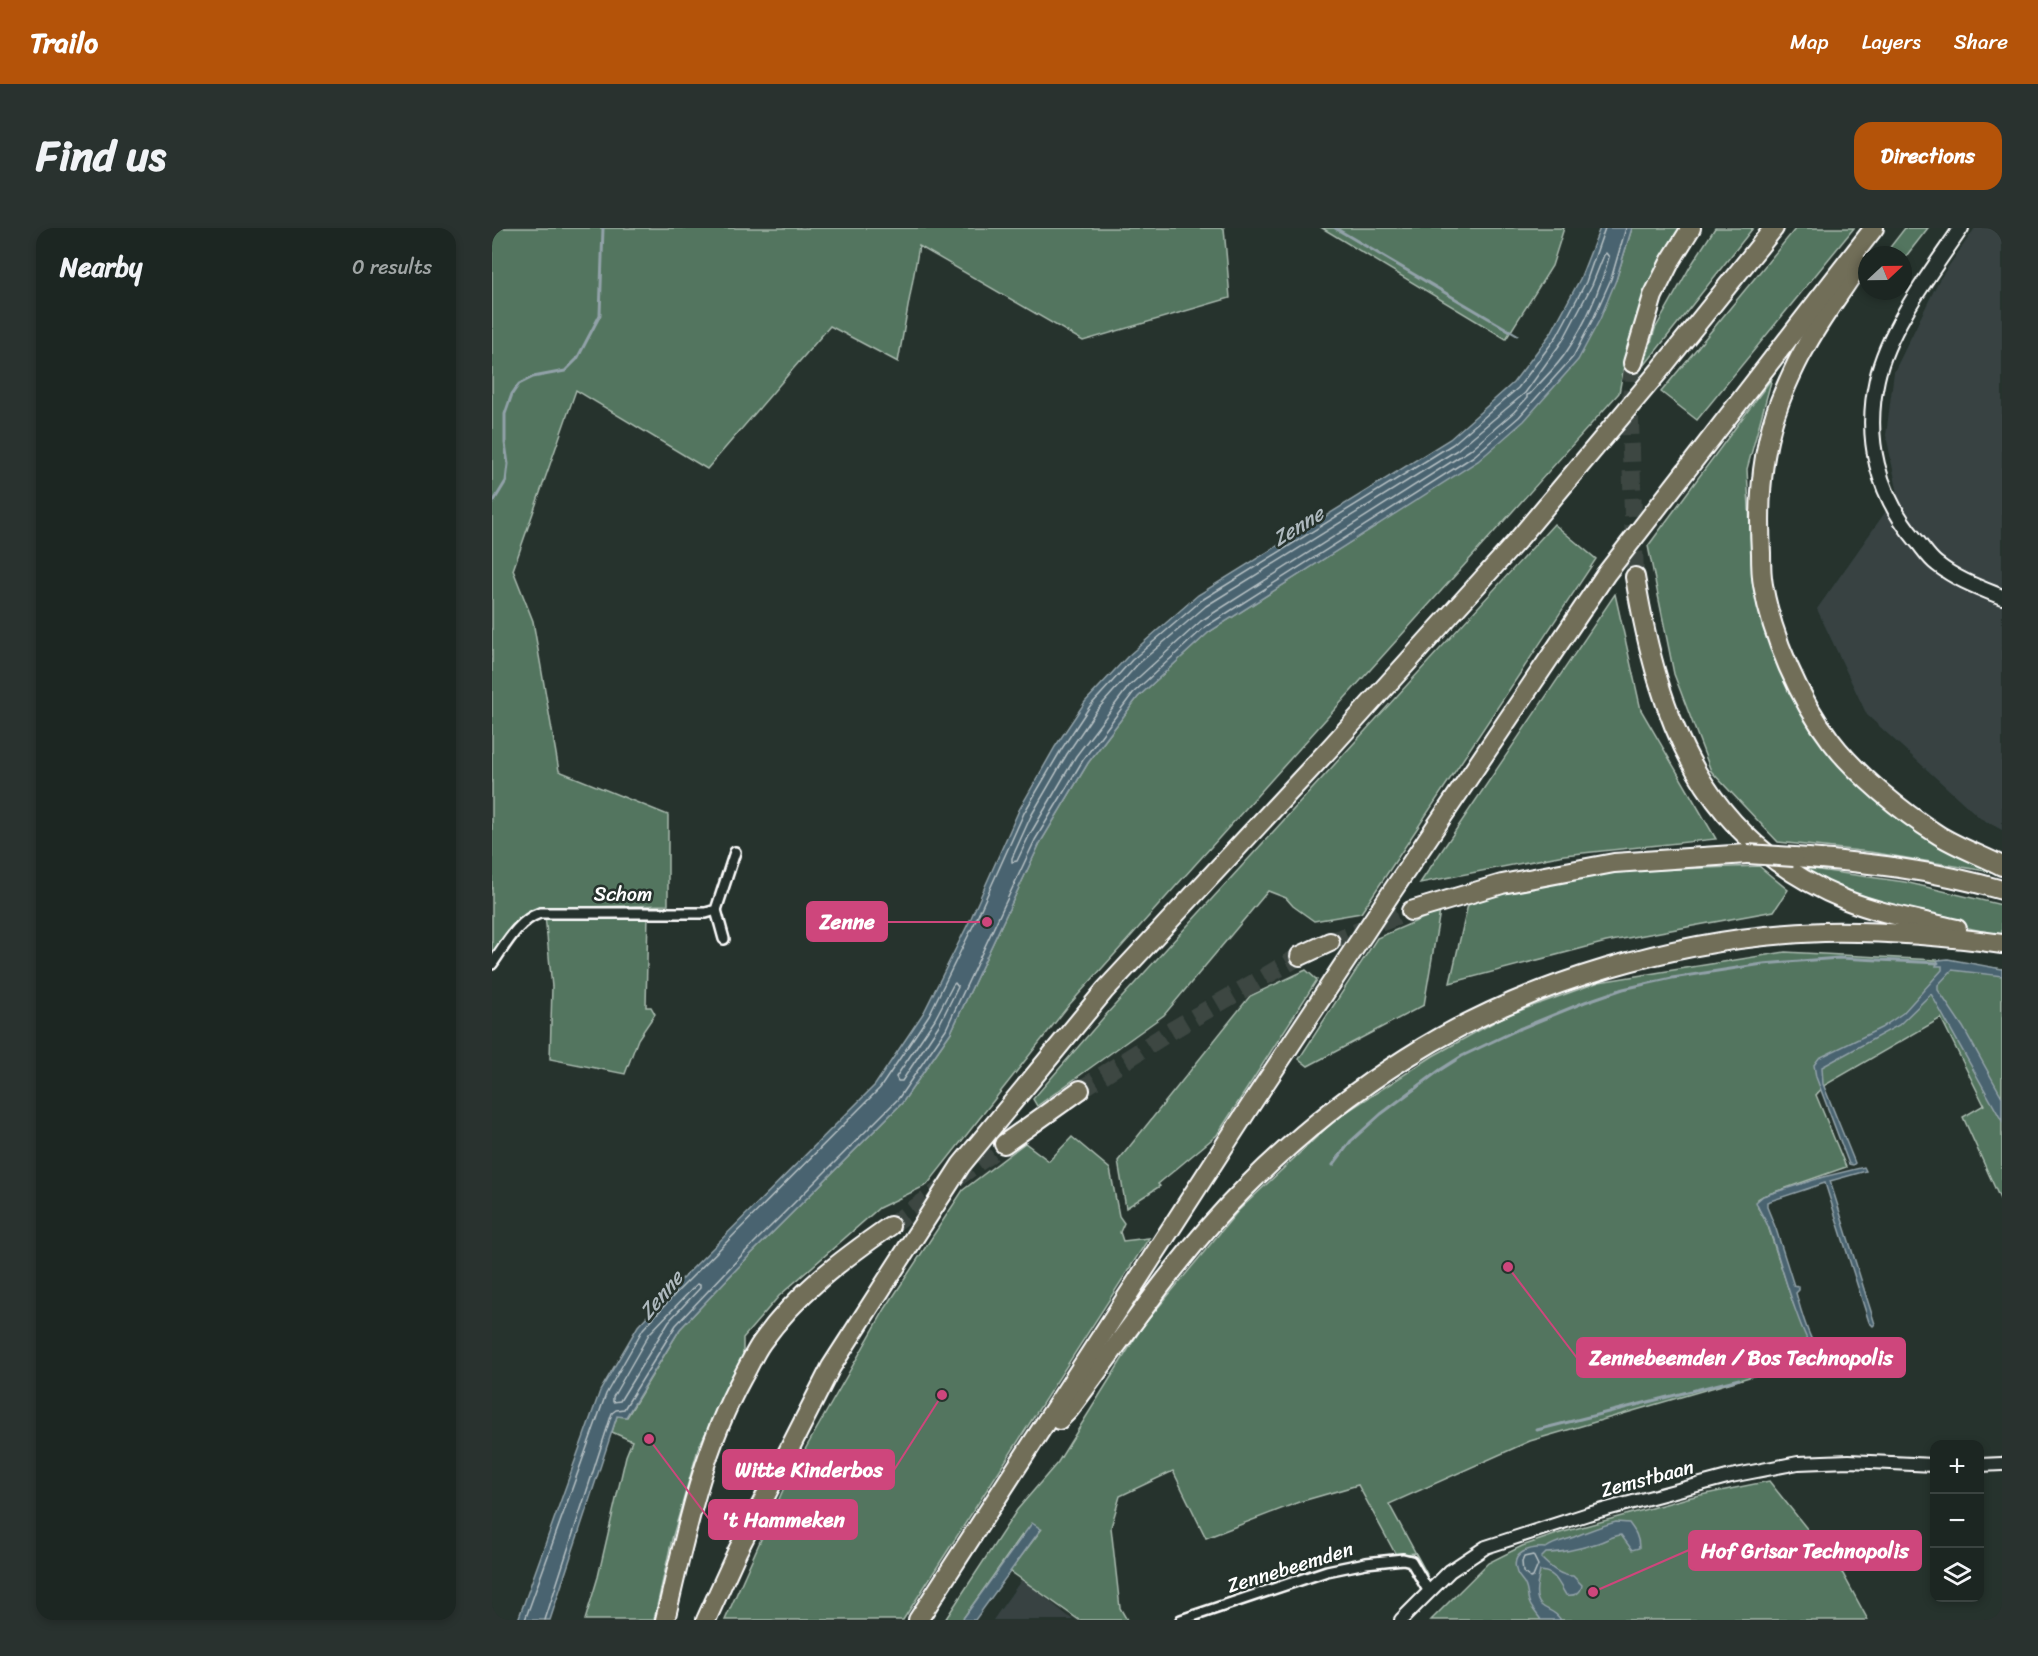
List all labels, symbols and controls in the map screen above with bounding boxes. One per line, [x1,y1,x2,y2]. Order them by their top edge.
text: Trailo [30,18,98,67]
text: Map [1790,23,1829,61]
text: Layers [1862,23,1921,61]
text: Share [1954,23,2008,61]
text: Find us [36,119,166,193]
button: Directions [1854,122,2002,190]
text: Nearby [60,244,142,290]
north arrow [1858,246,1912,300]
text: 0 results [352,250,432,285]
water label: Zenne [1264,494,1334,557]
street label: Schom [594,877,652,912]
callout: Zenne [807,902,887,941]
text: Zenne [818,903,875,941]
water label: Zenne [629,1260,695,1329]
callout: Zennebeemden / Bos Technopolis [1577,1338,1905,1377]
text: Zennebeemden / Bos Technopolis [1588,1339,1894,1377]
map controls [1930,1440,1984,1602]
button: + [1930,1440,1984,1494]
street label: Zemstbaan [1596,1449,1698,1508]
callout: Witte Kinderbos [723,1450,894,1489]
text: Witte Kinderbos [735,1451,883,1489]
button: − [1930,1494,1984,1548]
callout: 't Hammeken [709,1500,857,1539]
text: 't Hammeken [721,1501,845,1539]
callout: Hof Grisar Technopolis [1689,1531,1921,1570]
street label: Zennebeemden [1223,1532,1358,1603]
text: Hof Grisar Technopolis [1700,1532,1910,1570]
button: layers [1930,1548,1984,1602]

